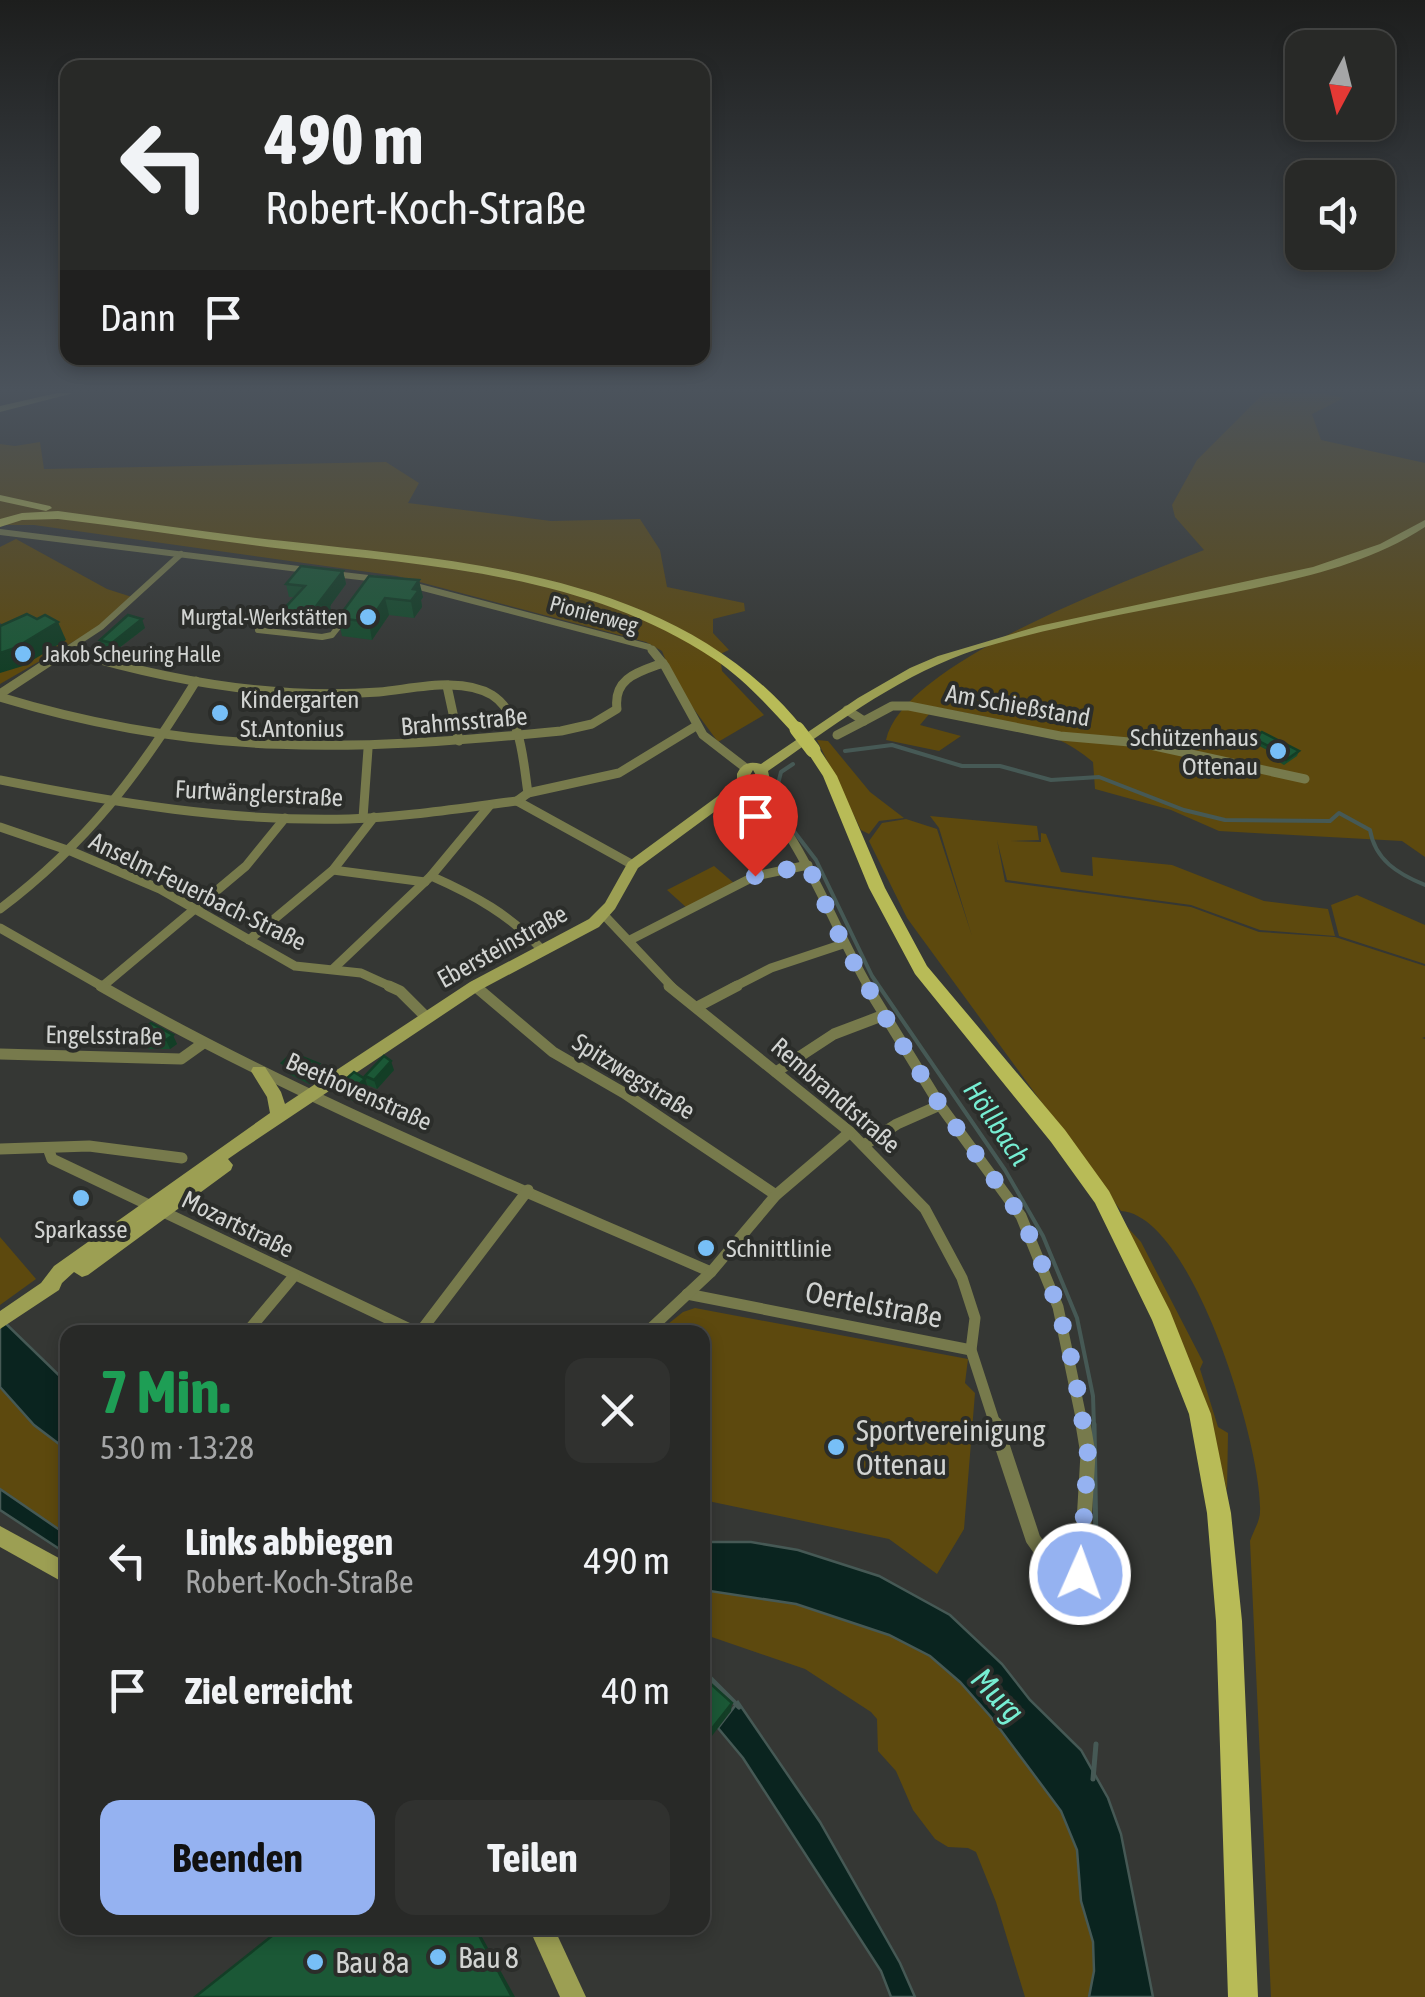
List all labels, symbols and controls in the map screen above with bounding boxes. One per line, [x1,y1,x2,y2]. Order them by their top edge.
north arrow [1285,30,1395,140]
map controls [1285,30,1395,270]
text: 490 m [265,99,424,179]
icon: left [100,100,230,230]
button: sound [1285,160,1395,270]
text: Robert-Koch-Straße [265,182,586,234]
icon: arrive [196,290,251,345]
text: Dann [100,296,176,339]
street label: Pionierweg [547,590,642,638]
place label: Murgtal-Werkstätten [181,604,348,630]
marker: Murgtal-Werkstätten [357,606,379,628]
place label: Jakob Scheuring Halle [43,641,221,667]
marker: Jakob Scheuring Halle [12,643,34,665]
street label: Am Schießstand [944,679,1092,731]
place label: Kindergarten St.Antonius [240,685,359,742]
marker: Kindergarten St.Antonius [209,702,231,724]
street label: Brahmsstraße [400,702,528,740]
place label: Schützenhaus Ottenau [1130,723,1258,780]
marker: Schützenhaus Ottenau [1267,740,1289,762]
pin [713,774,798,877]
street label: Furtwänglerstraße [174,775,344,811]
icon: arrive [728,789,783,844]
street label: Anselm-Feuerbach-Straße [85,826,311,956]
street label: Ebersteinstraße [432,899,572,993]
street label: Engelsstraße [45,1020,163,1050]
street label: Spitzwegstraße [568,1027,700,1125]
street label: Rembrandtstraße [766,1032,906,1158]
street label: Beethovenstraße [282,1046,436,1136]
water label: Höllbach [957,1075,1037,1171]
street label: Mozartstraße [178,1185,298,1263]
marker: Sparkasse [70,1187,92,1209]
place label: Sparkasse [35,1215,127,1243]
place label: Schnittlinie [726,1234,832,1262]
marker: Schnittlinie [695,1237,717,1259]
street label: Oertelstraße [803,1274,945,1334]
text: 7 Min. [100,1357,230,1426]
button: close [565,1358,670,1463]
place label: Sportvereinigung Ottenau [856,1413,1046,1481]
text: 530 m · 13:28 [100,1429,254,1466]
marker: Sportvereinigung Ottenau [825,1436,847,1458]
text: Links abbiegen [185,1520,393,1563]
position arrow [1028,1522,1132,1626]
icon: left [100,1533,155,1588]
text: 490 m [584,1539,670,1582]
text: Robert-Koch-Straße [185,1563,413,1600]
water label: Murg [964,1660,1032,1730]
icon: arrive [100,1663,155,1718]
text: Ziel erreicht [185,1669,352,1712]
text: 40 m [602,1669,670,1712]
button: Beenden [100,1800,375,1915]
button: Teilen [395,1800,670,1915]
place label: Bau 8 [458,1940,519,1974]
place label: Bau 8a [335,1945,410,1979]
marker: Bau 8 [427,1946,449,1968]
marker: Bau 8a [304,1951,326,1973]

